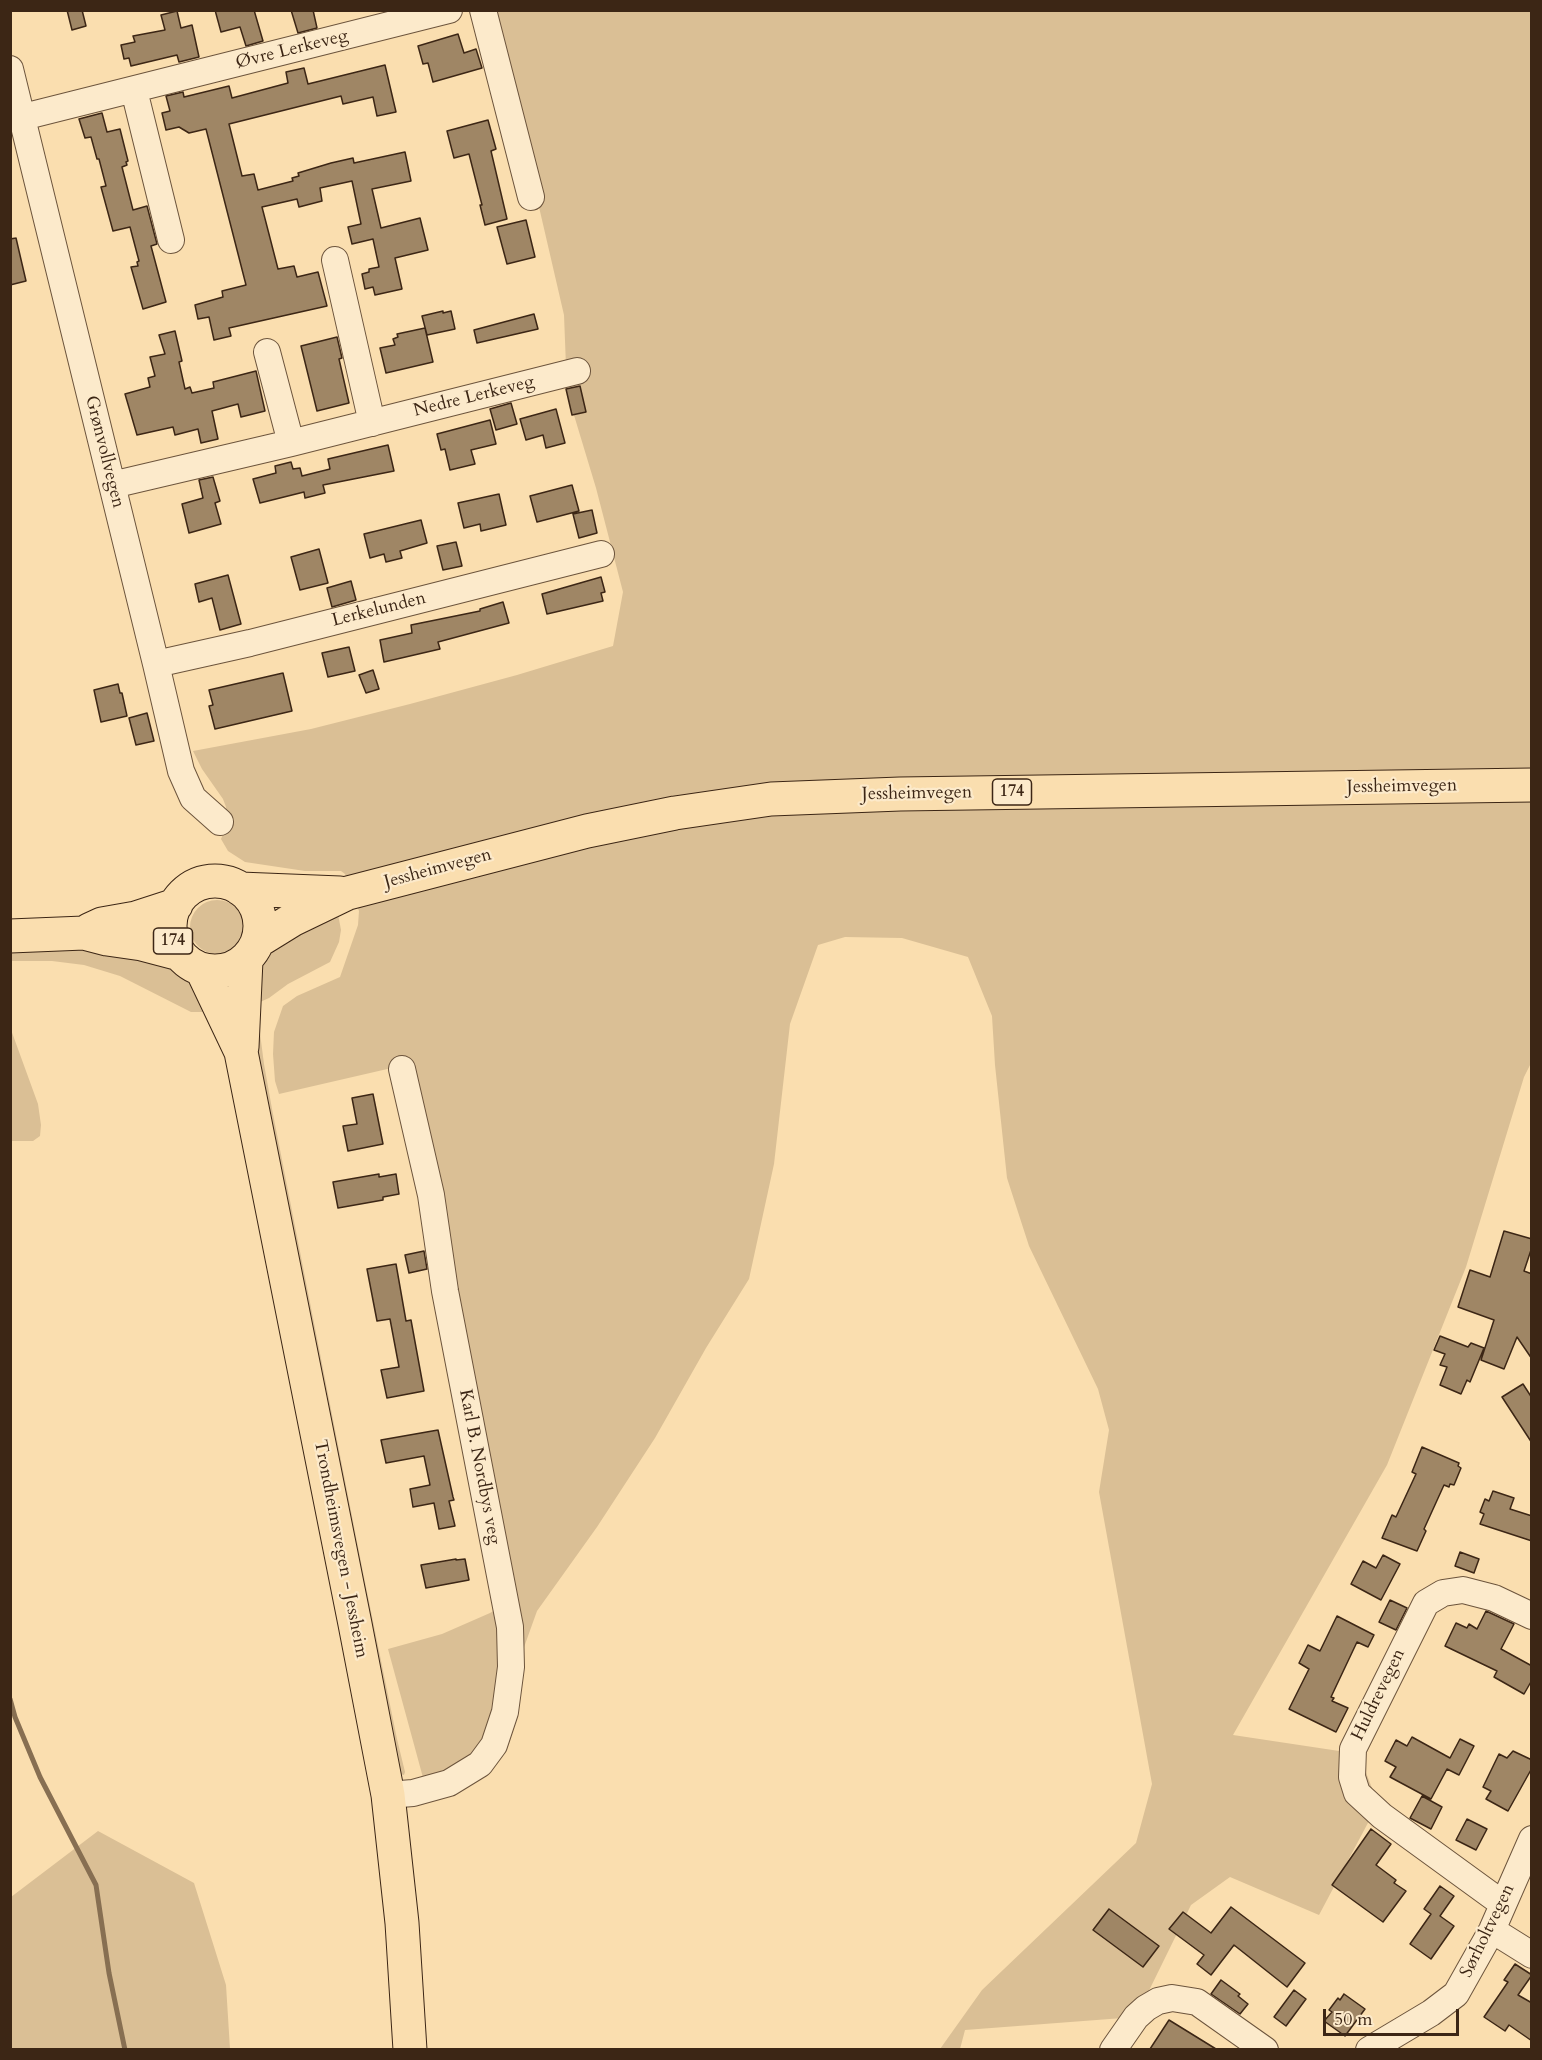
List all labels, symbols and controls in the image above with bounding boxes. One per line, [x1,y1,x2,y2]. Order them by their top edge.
street label: Øvre Lerkeveg [234,26,350,74]
street label: Nedre Lerkeveg [411,372,537,422]
street label: Grønvollvegen [80,394,128,510]
street label: Lerkelunden [330,588,428,632]
street label: Jessheimvegen [1347,775,1457,799]
road number: 174 [992,779,1032,805]
street label: Jessheimvegen [862,782,972,806]
street label: Jessheimvegen [382,844,494,894]
road number: 174 [154,928,192,954]
street label: Karl B. Nordbys veg [453,1388,505,1546]
street label: Trondheimsvegen - Jessheim [308,1438,372,1660]
street label: Huldrevegen [1347,1646,1411,1744]
street label: Sørholtvegen [1456,1881,1520,1981]
scale bar [1326,1997,1462,2035]
text: 50 m [1334,2007,1373,2032]

